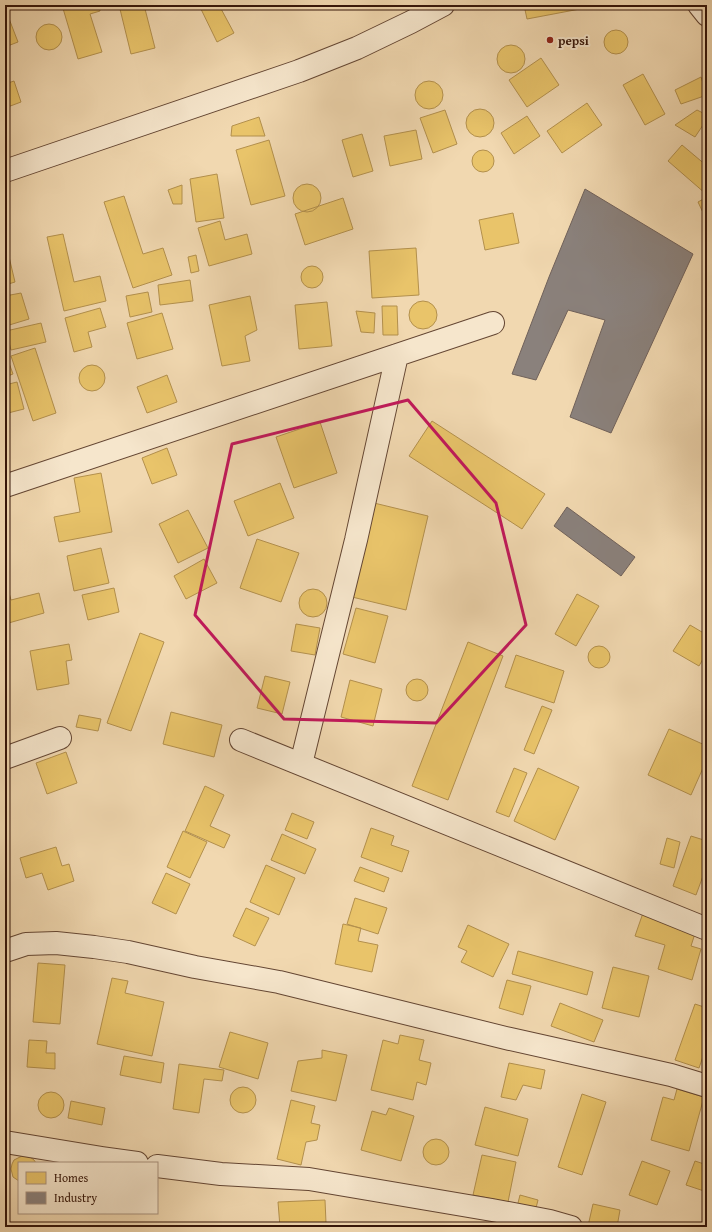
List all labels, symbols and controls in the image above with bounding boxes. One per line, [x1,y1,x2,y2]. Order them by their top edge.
place label: pepsi [558,31,589,50]
marker: pepsi [545,35,555,45]
legend [18,1162,158,1214]
text: Homes [54,1169,89,1186]
text: Industry [54,1189,97,1206]

